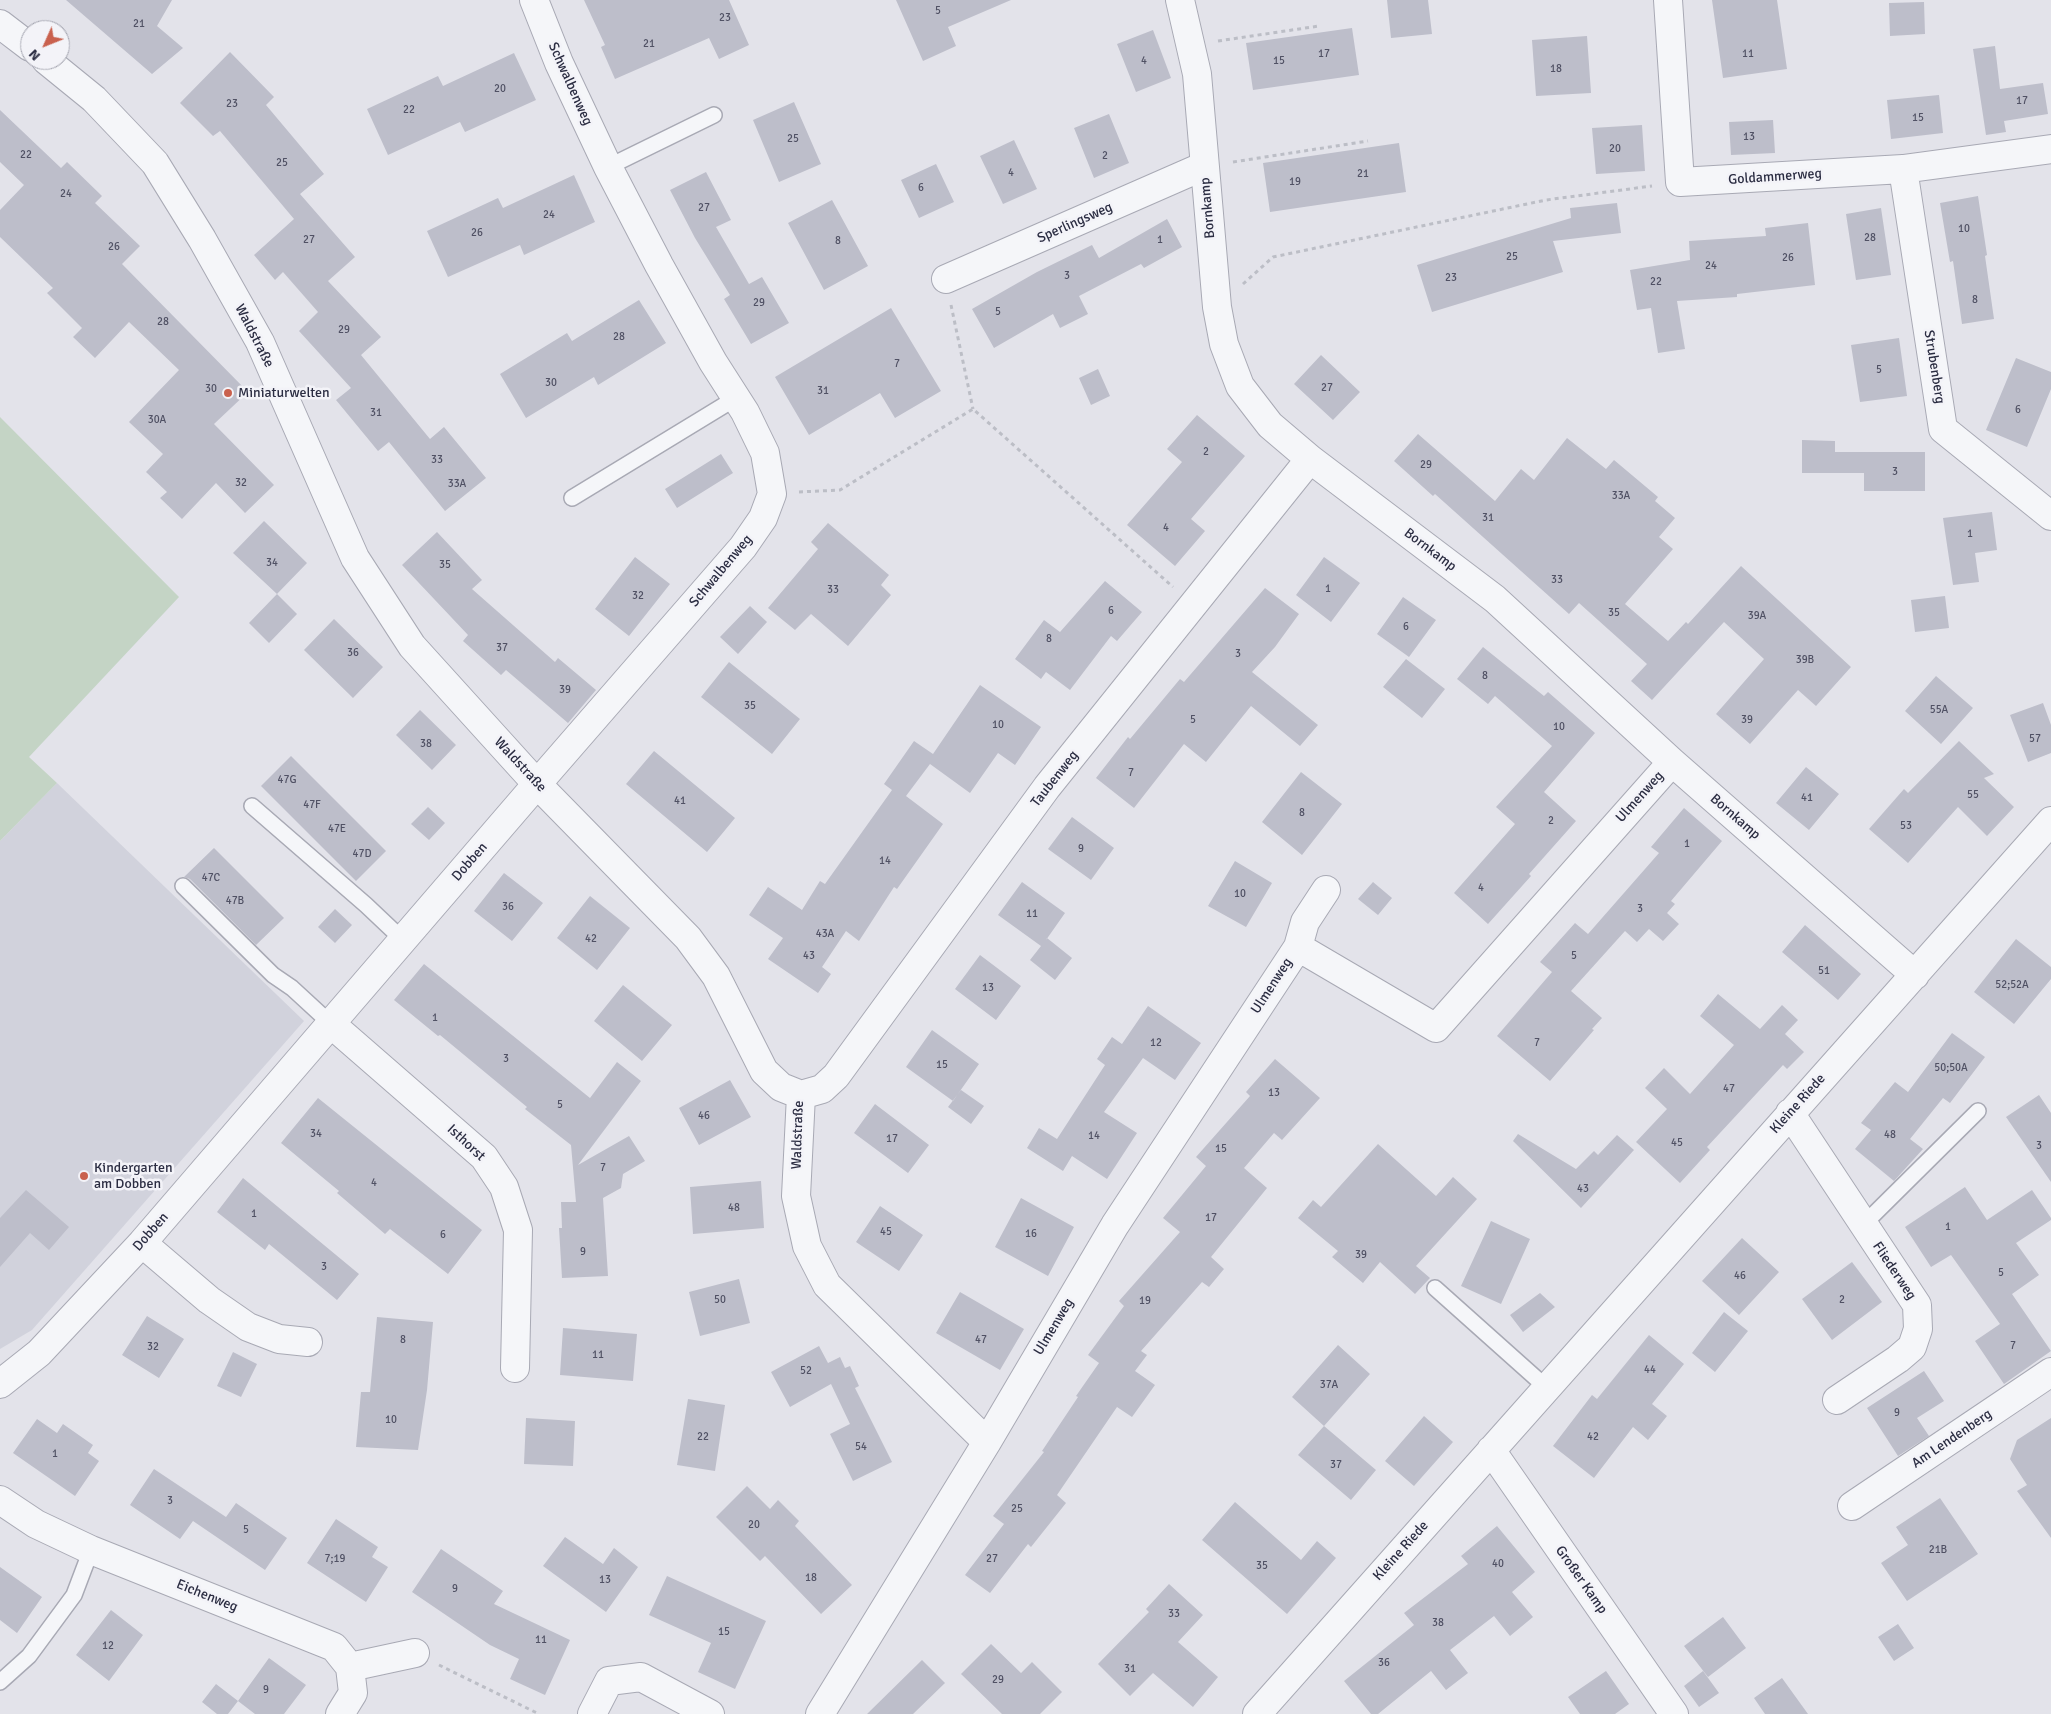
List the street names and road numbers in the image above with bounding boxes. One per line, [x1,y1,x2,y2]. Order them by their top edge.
street label: Schwalbenweg [544,40,596,128]
street label: Goldammerweg [1728,165,1822,189]
street label: Bornkamp [1197,177,1219,239]
street label: Sperlingsweg [1035,199,1115,247]
street label: Waldstraße [231,301,277,371]
street label: Strubenberg [1920,329,1948,405]
street label: Bornkamp [1400,525,1460,575]
street label: Schwalbenweg [686,531,756,611]
street label: Waldstraße [490,734,550,796]
street label: Taubenweg [1028,748,1082,810]
street label: Ulmenweg [1613,768,1667,826]
street label: Bornkamp [1706,791,1764,843]
street label: Dobben [449,839,491,885]
street label: Ulmenweg [1248,955,1296,1017]
street label: Kleine Riede [1767,1071,1829,1137]
street label: Waldstraße [788,1100,808,1170]
street label: Isthorst [443,1121,489,1165]
street label: Dobben [130,1209,172,1255]
street label: Fliederweg [1868,1239,1920,1303]
street label: Ulmenweg [1030,1296,1078,1358]
street label: Am Lendenberg [1909,1406,1995,1472]
street label: Kleine Riede [1370,1518,1432,1584]
street label: Großer Kamp [1551,1543,1611,1617]
street label: Eichenweg [174,1576,240,1616]

